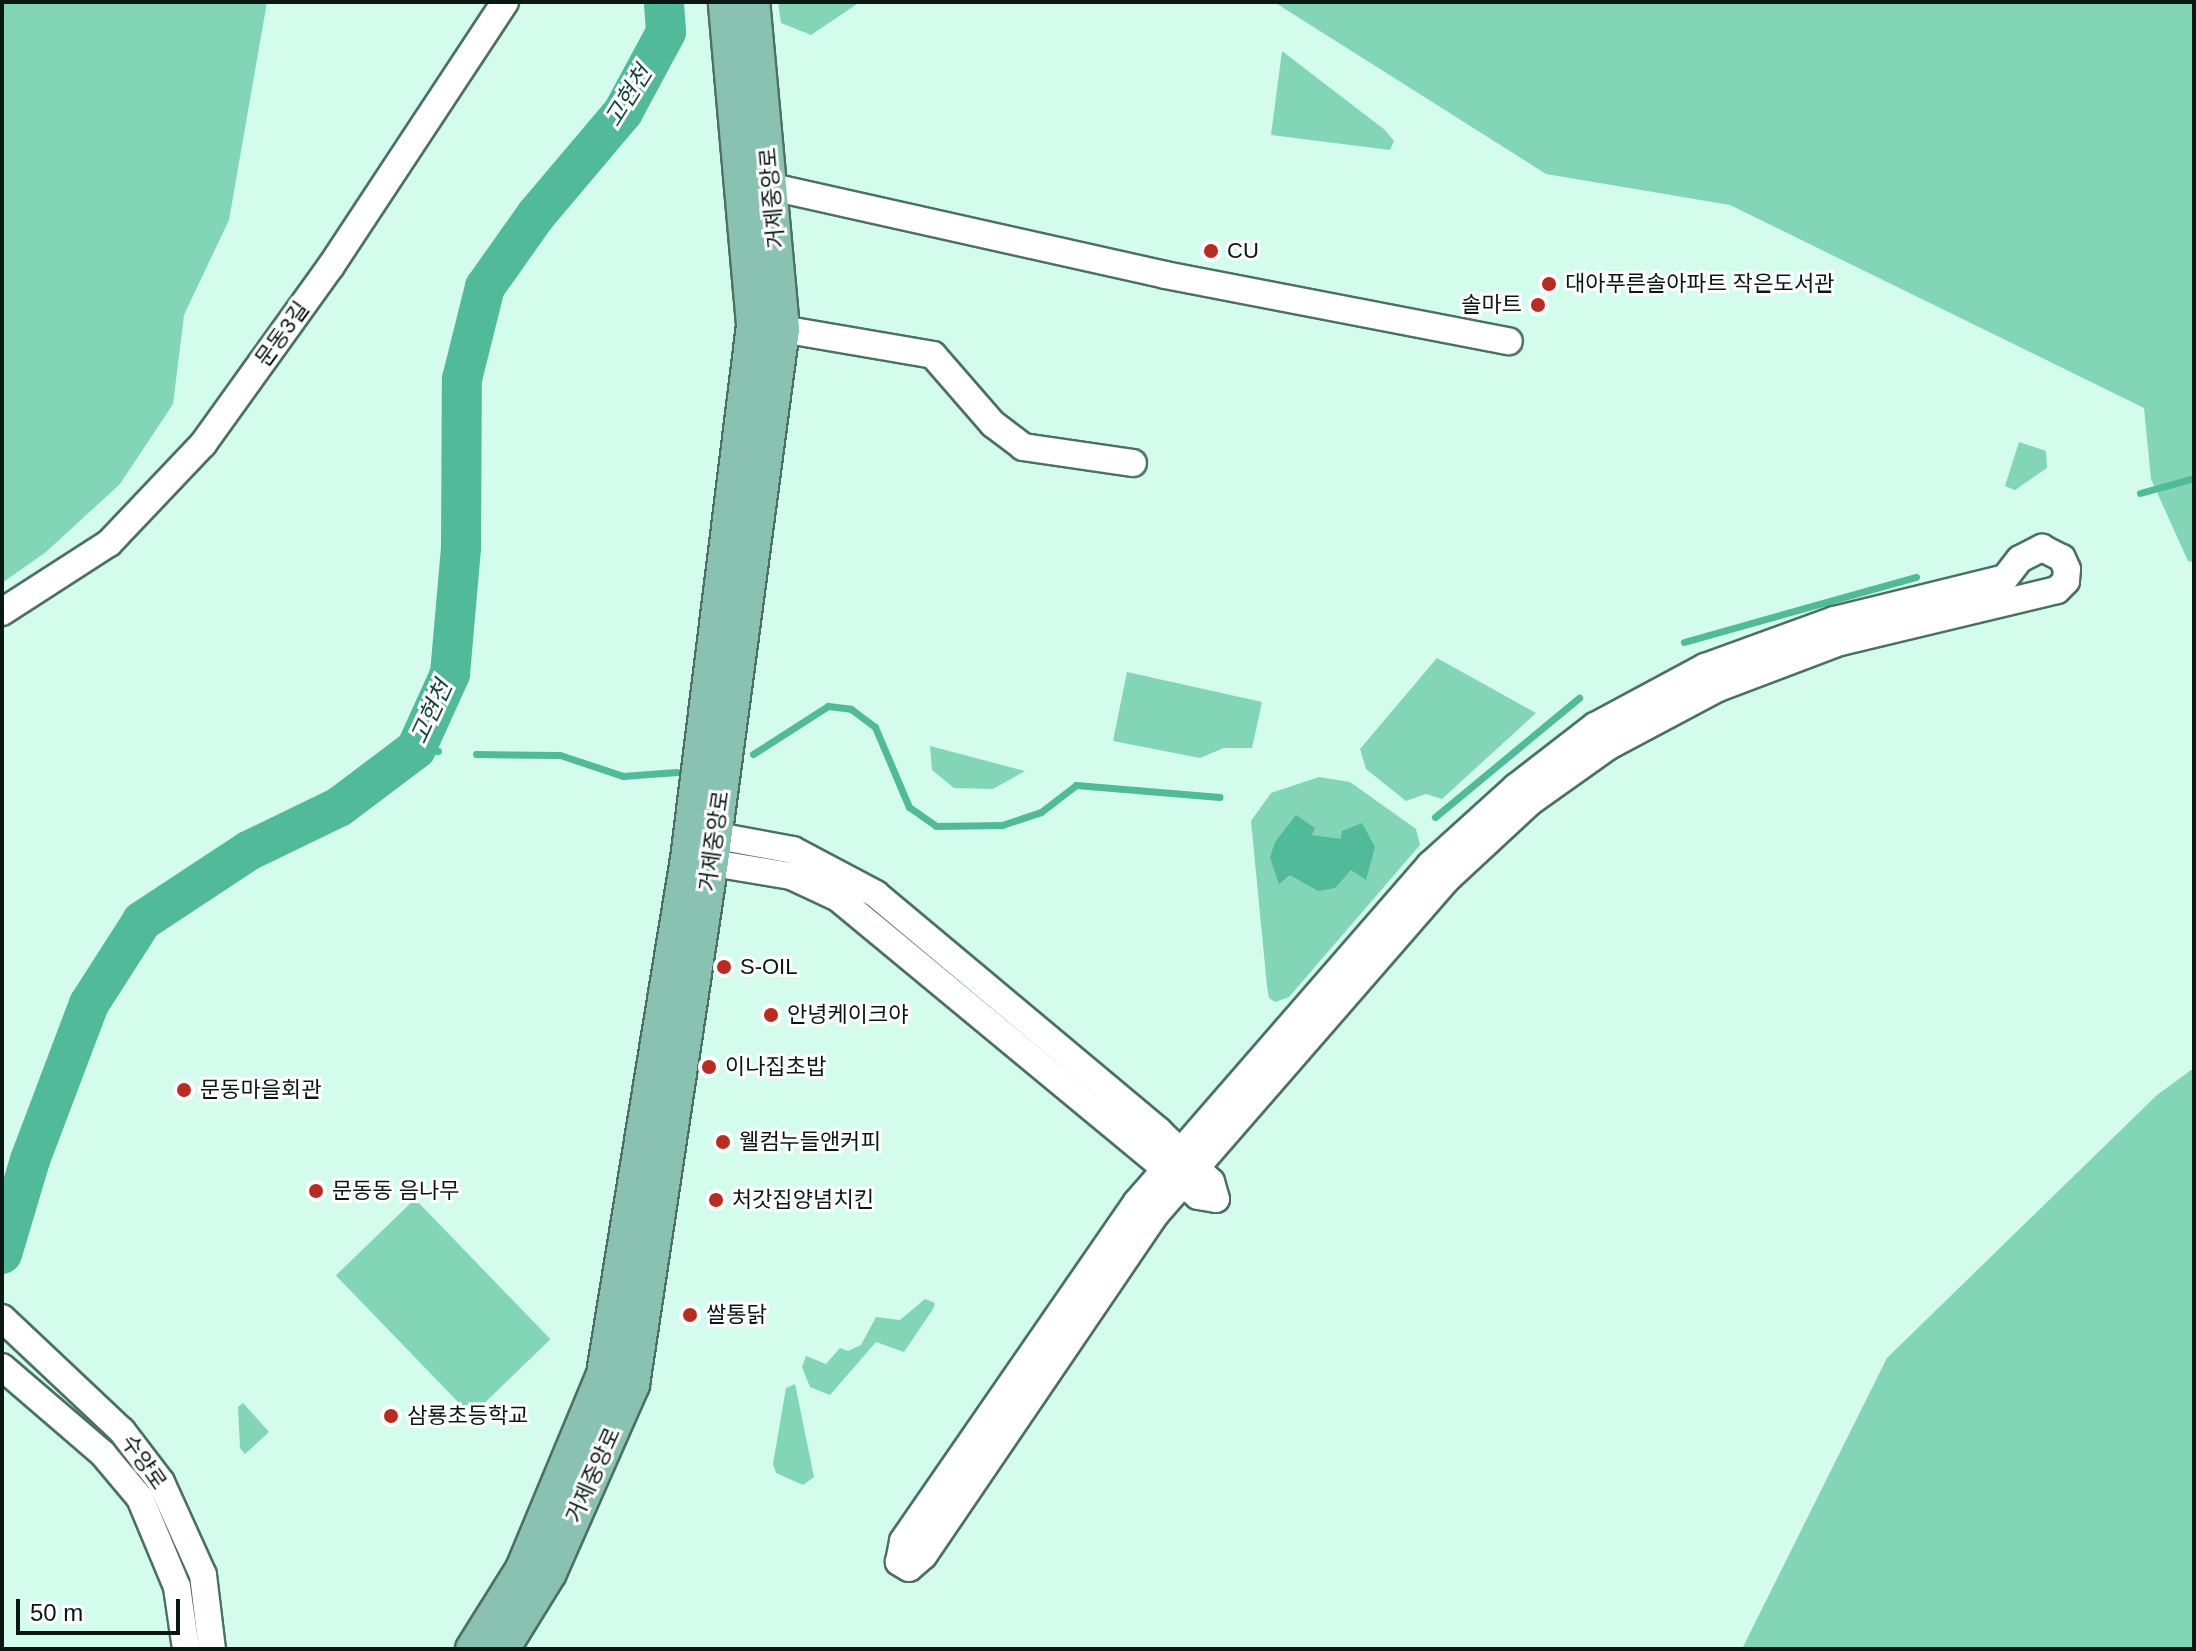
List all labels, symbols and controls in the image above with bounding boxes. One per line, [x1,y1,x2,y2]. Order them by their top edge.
water label: 고현천 [598,60,658,132]
street label: 거제중앙로 [754,146,790,250]
place label: CU [1227,238,1259,264]
marker: CU [1202,242,1220,260]
place label: 대아푸른솔아파트 작은도서관 [1565,271,1834,297]
marker: 대아푸른솔아파트 작은도서관 [1540,275,1558,293]
place label: 솔마트 [1461,292,1522,318]
marker: 솔마트 [1529,296,1547,314]
street label: 문동3길 [250,297,314,371]
water label: 고현천 [404,676,458,748]
street label: 거제중앙로 [694,789,734,893]
place label: S-OIL [740,954,797,980]
marker: S-OIL [715,958,733,976]
place label: 안녕케이크야 [787,1002,908,1028]
marker: 안녕케이크야 [762,1006,780,1024]
place label: 이나집초밥 [725,1054,826,1080]
marker: 이나집초밥 [700,1058,718,1076]
place label: 문동마을회관 [200,1077,321,1103]
marker: 문동마을회관 [175,1081,193,1099]
place label: 웰컴누들앤커피 [739,1129,881,1155]
marker: 웰컴누들앤커피 [714,1133,732,1151]
place label: 문동동 음나무 [332,1178,460,1204]
marker: 문동동 음나무 [307,1182,325,1200]
place label: 처갓집양념치킨 [732,1187,874,1213]
marker: 처갓집양념치킨 [707,1191,725,1209]
place label: 쌀통닭 [706,1302,767,1328]
marker: 쌀통닭 [681,1306,699,1324]
place label: 삼룡초등학교 [407,1403,528,1429]
marker: 삼룡초등학교 [382,1407,400,1425]
street label: 거제중앙로 [560,1423,626,1527]
street label: 수양로 [116,1430,172,1494]
scale bar [20,1583,184,1633]
text: 50 m [30,1599,83,1626]

